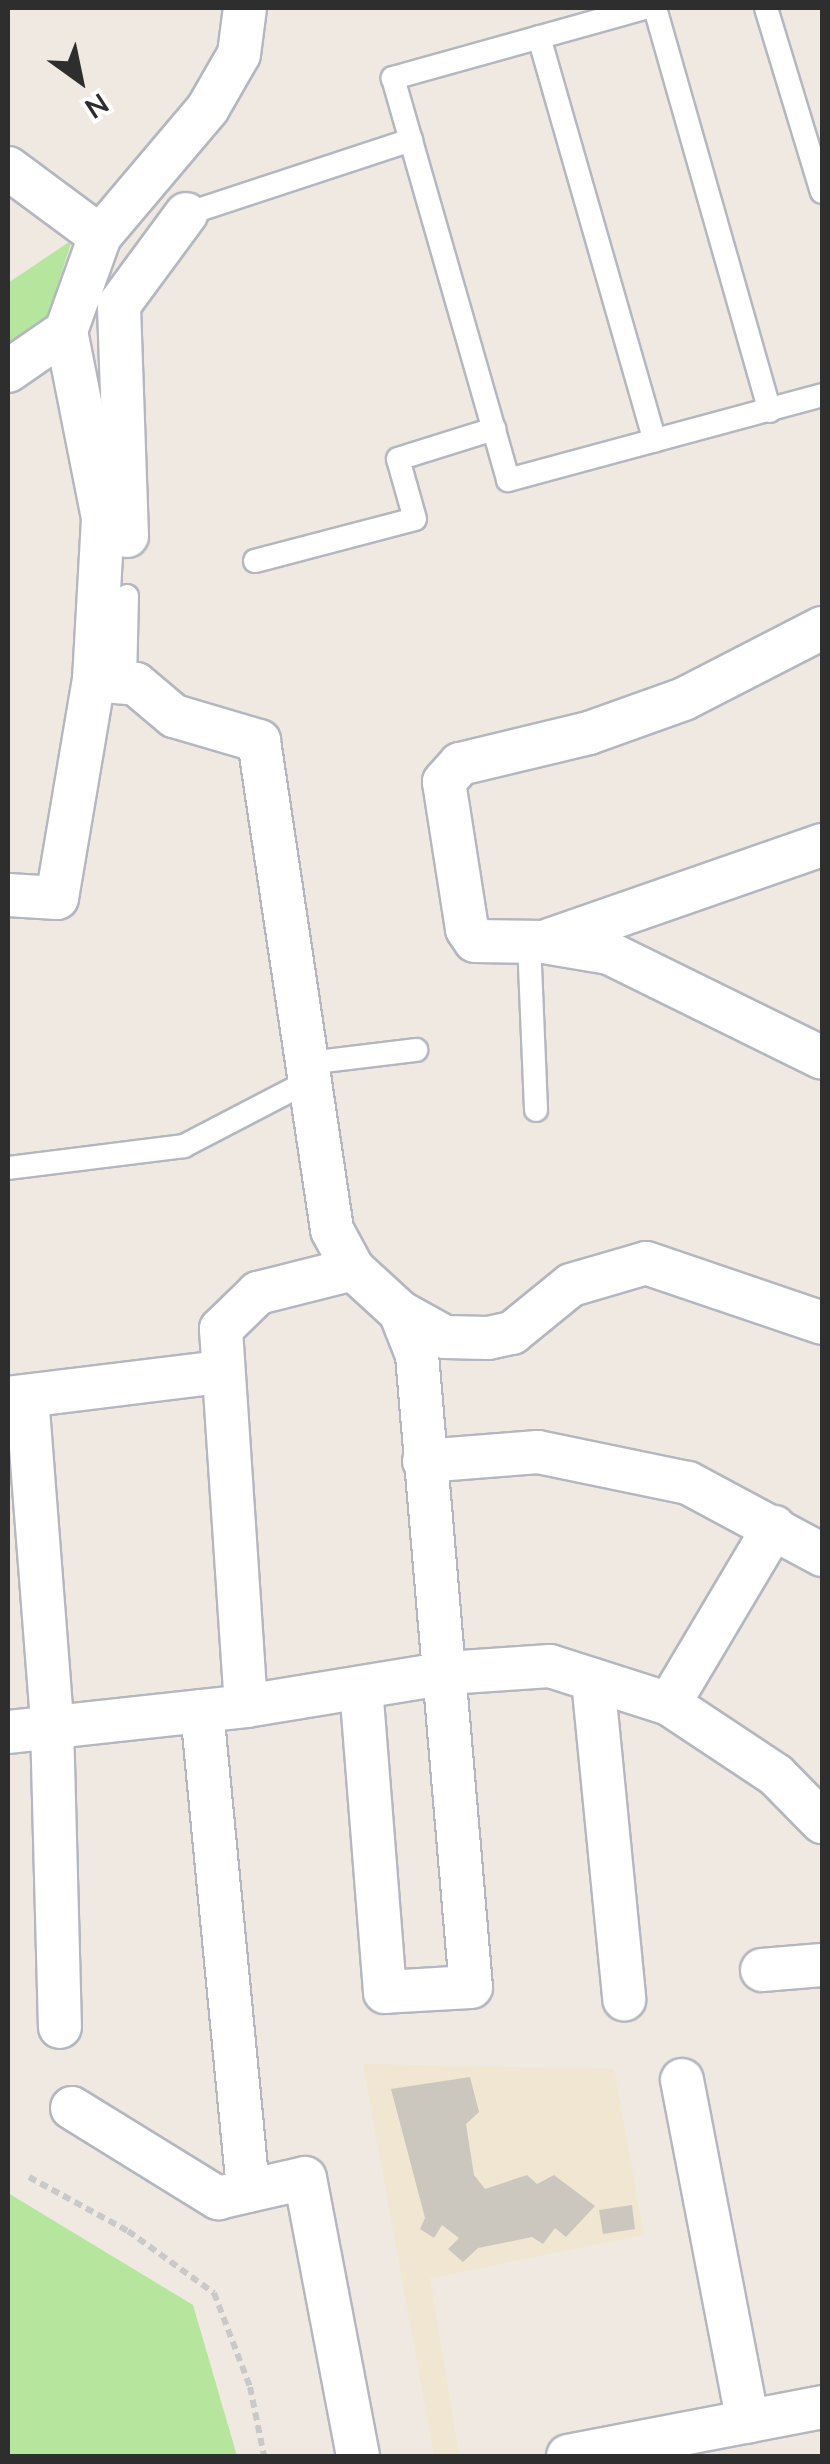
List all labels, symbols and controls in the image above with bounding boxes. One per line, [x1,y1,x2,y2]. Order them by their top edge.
north arrow [30,30,130,130]
text: N [77,84,115,127]

